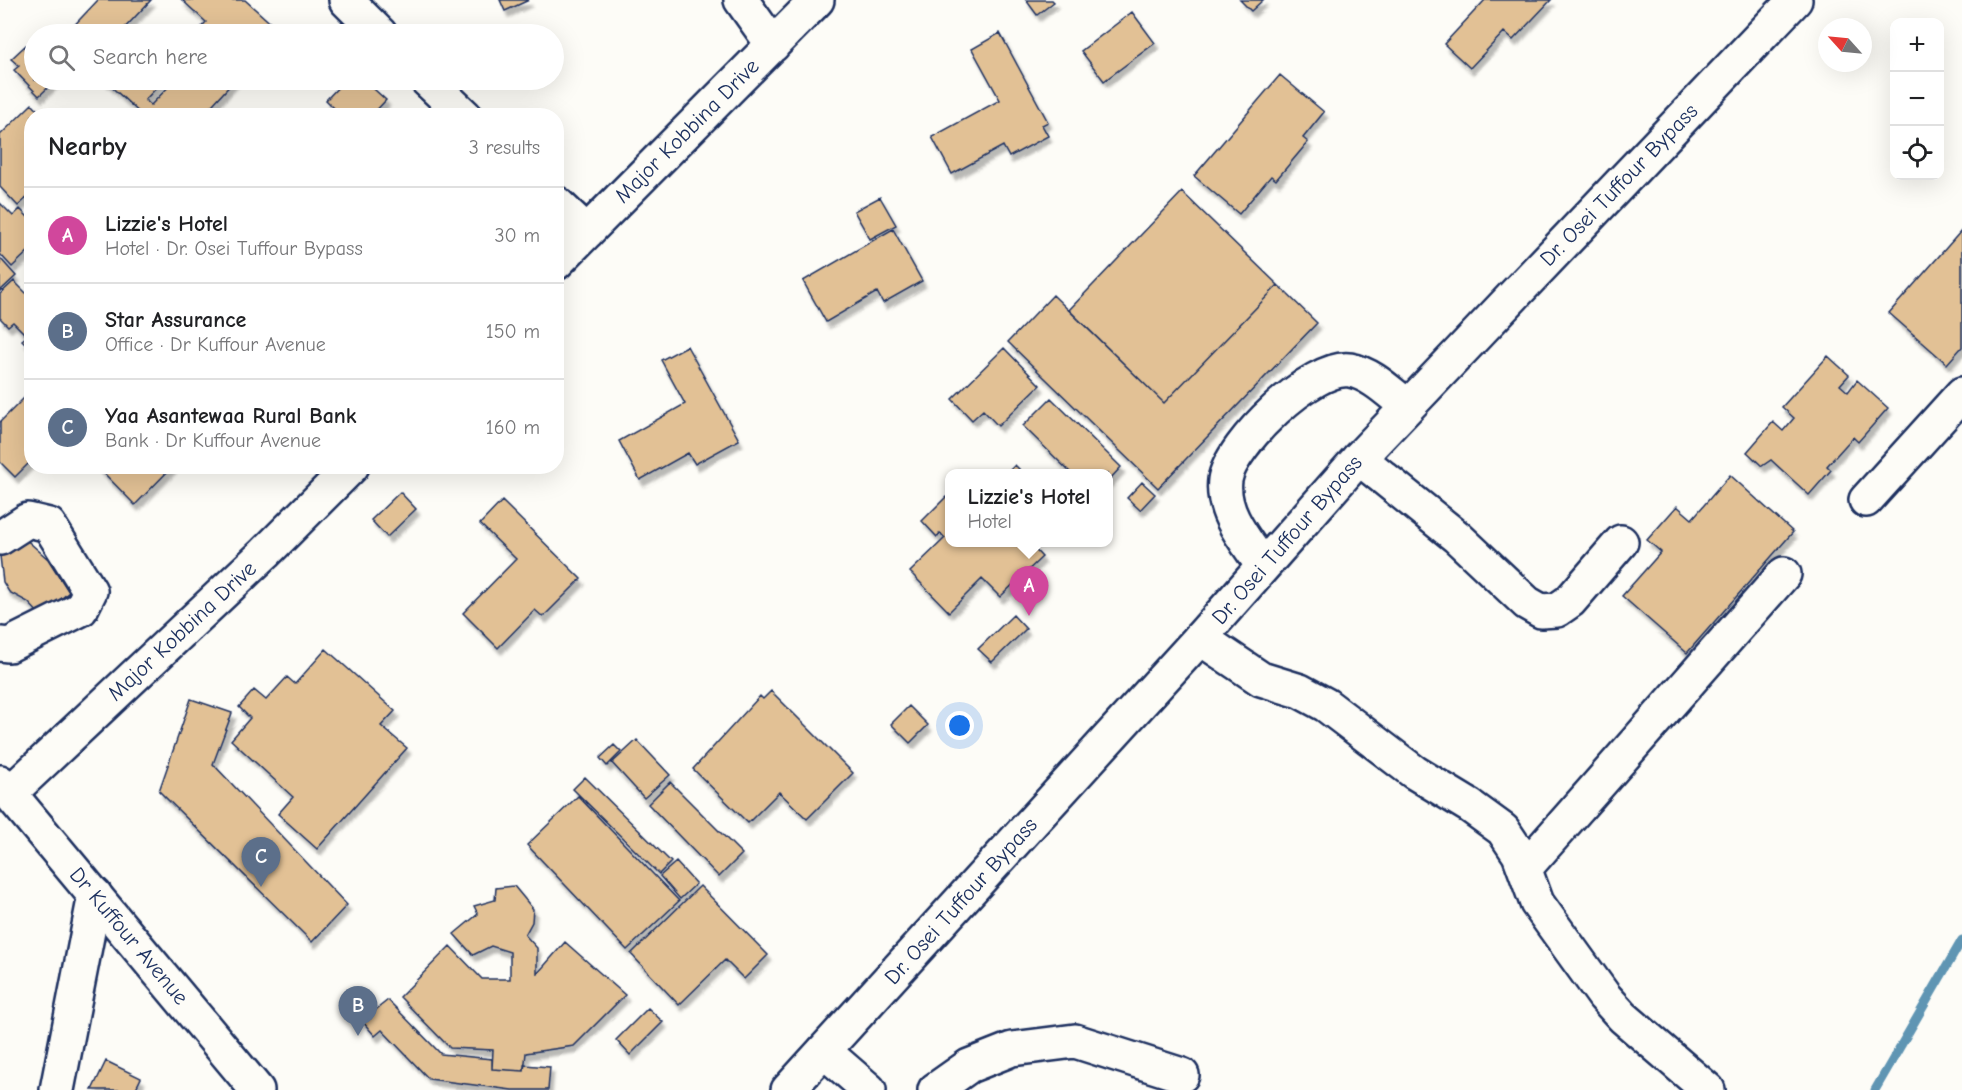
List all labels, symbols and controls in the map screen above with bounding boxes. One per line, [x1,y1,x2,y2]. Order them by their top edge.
north arrow [1818,18,1872,72]
map controls [1890,18,1944,180]
button: + [1890,18,1944,72]
search box [24,24,564,90]
icon: search [45,41,78,74]
text: Search here [93,44,208,70]
street label: Major Kobbina Drive [609,53,765,209]
button: − [1890,72,1944,126]
street label: Dr. Osei Tuffour Bypass [1535,98,1703,272]
button: locate [1890,126,1944,180]
text: Nearby [48,132,127,162]
text: 3 results [469,136,540,159]
text: Lizzie's Hotel [105,211,228,237]
text: A [62,224,73,247]
text: 30 m [494,224,540,247]
text: Hotel · Dr. Osei Tuffour Bypass [105,237,363,260]
text: Star Assurance [105,307,246,333]
text: B [61,320,74,343]
text: 150 m [486,320,540,343]
text: Office · Dr Kuffour Avenue [105,333,326,356]
text: Yaa Asantewaa Rural Bank [105,403,357,429]
text: C [61,416,74,439]
text: 160 m [486,416,540,439]
text: Bank · Dr Kuffour Avenue [105,429,321,452]
street label: Dr. Osei Tuffour Bypass [1206,450,1368,630]
popup [945,469,1113,547]
text: Lizzie's Hotel [967,484,1091,510]
text: Hotel [967,510,1012,533]
street label: Major Kobbina Drive [102,556,262,706]
pin: A [1010,566,1048,616]
your location [945,711,974,740]
street label: Dr. Osei Tuffour Bypass [879,812,1043,990]
pin: C [242,838,280,887]
street label: Dr Kuffour Avenue [64,862,194,1010]
pin: B [338,986,378,1036]

